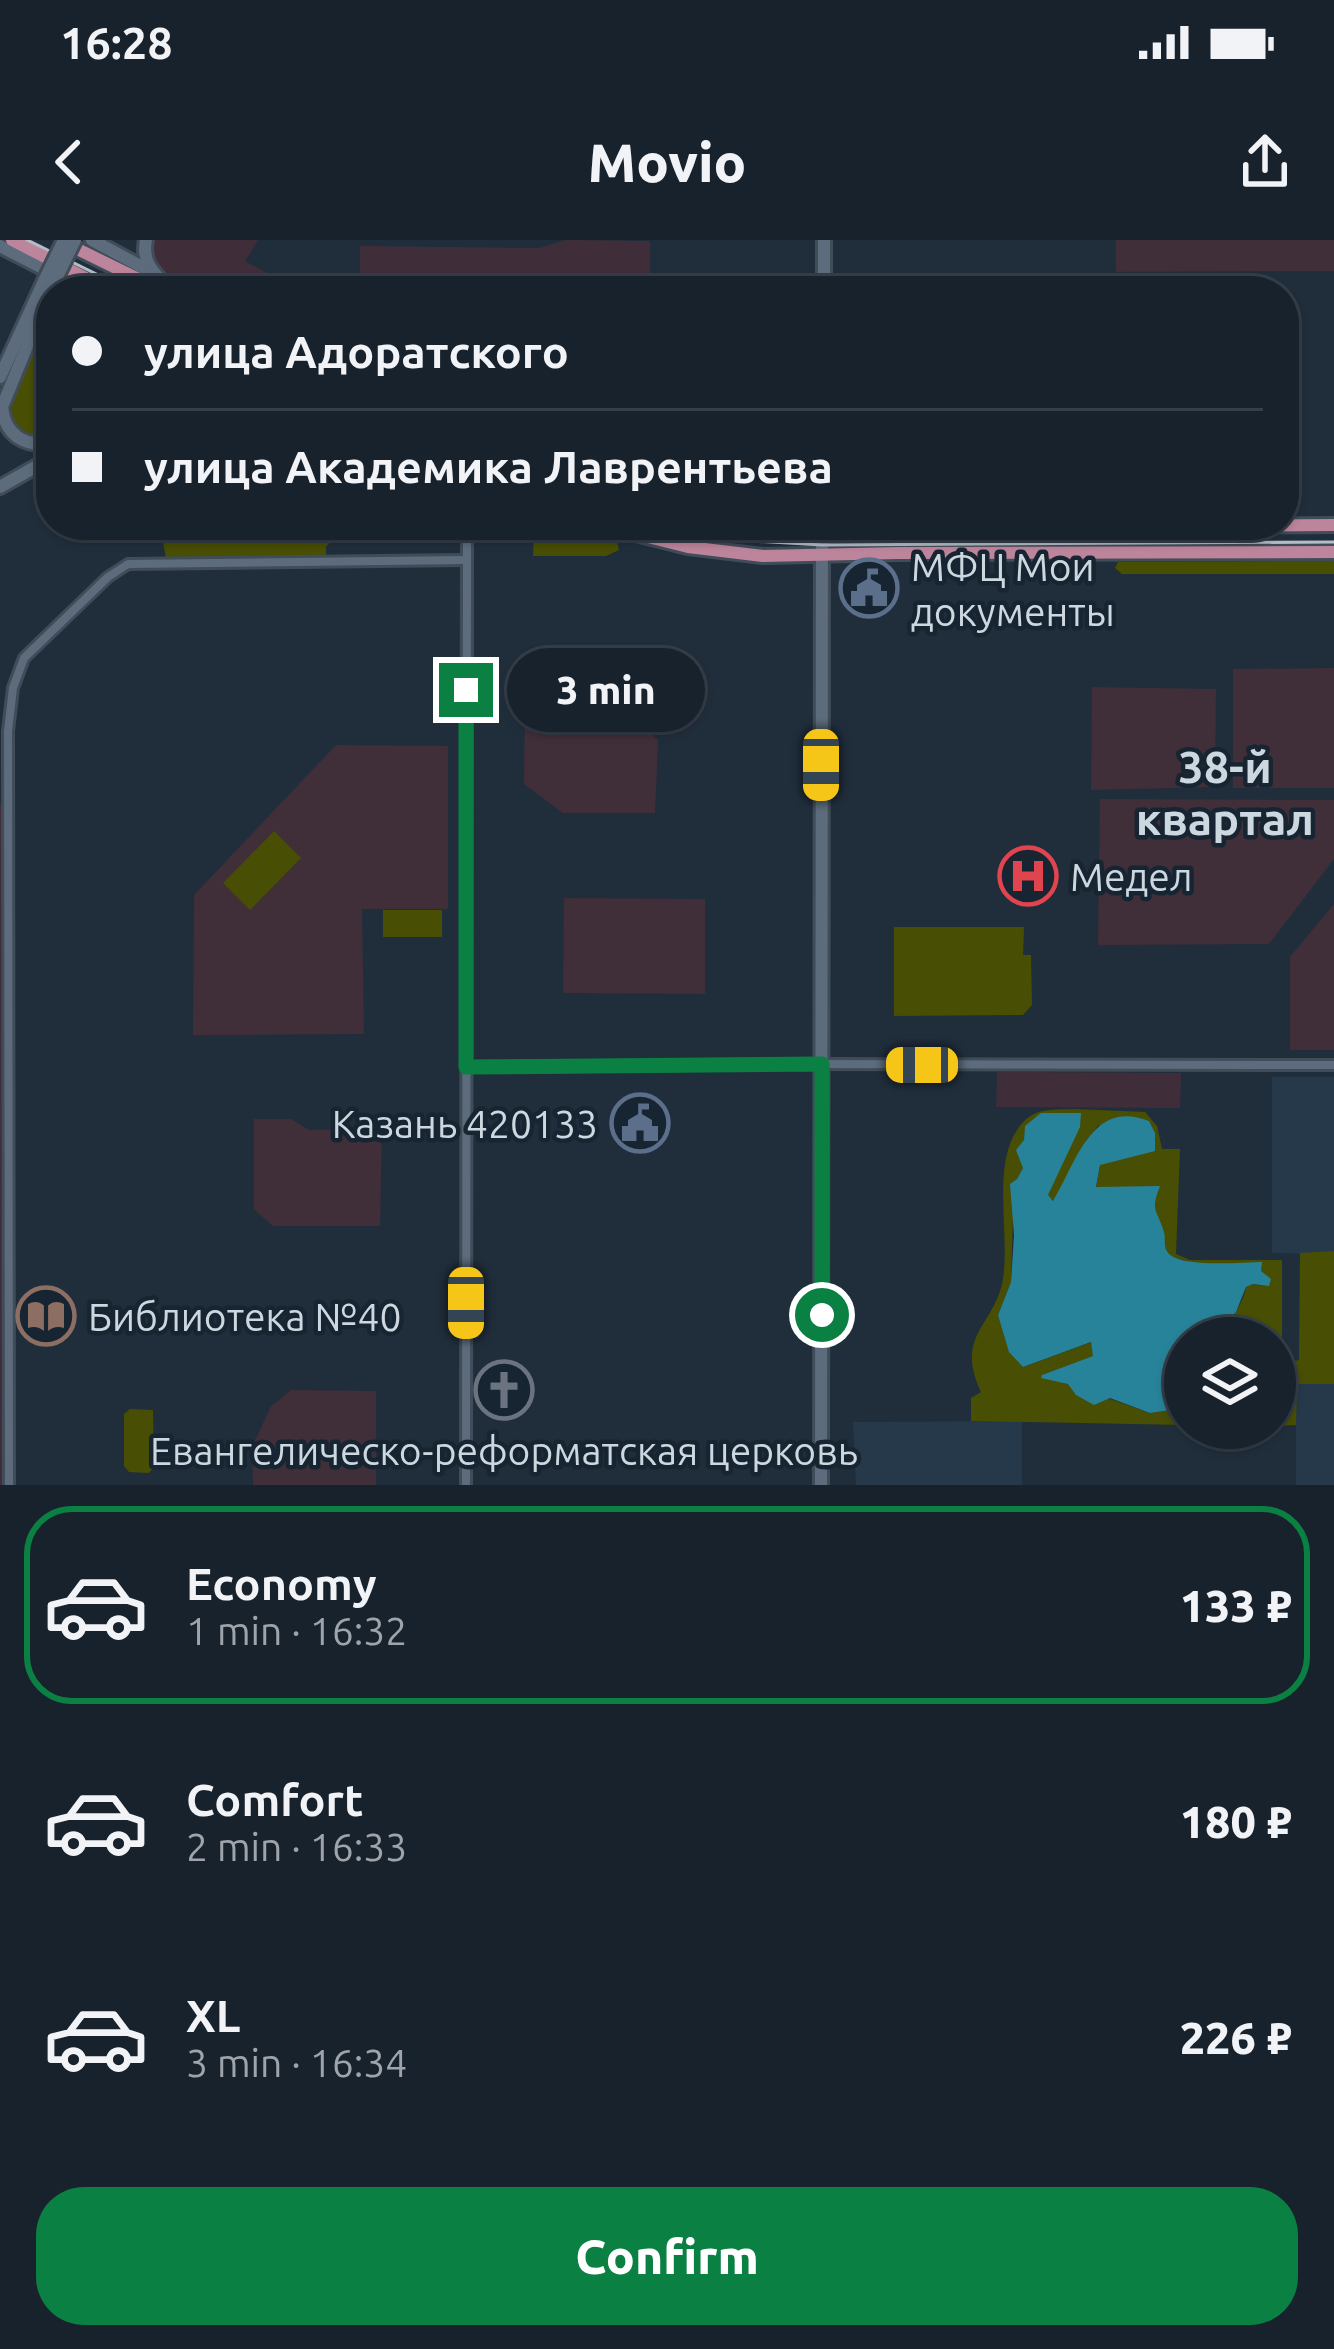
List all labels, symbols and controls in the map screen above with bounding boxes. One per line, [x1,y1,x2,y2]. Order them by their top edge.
text: 16:28 [60,17,173,68]
icon: back [36,129,102,195]
icon: share [1232,129,1298,195]
text: Movio [588,132,746,192]
text: улица Адоратского [144,326,569,377]
text: улица Академика Лаврентьева [144,441,833,492]
place label: МФЦ Мои документы [911,545,1115,633]
public building icon: МФЦ Мои документы [838,557,900,619]
callout: 3 min [508,648,706,732]
route end [439,663,493,717]
text: 3 min [556,668,656,711]
car [803,729,839,801]
district label: 38-й квартал [1136,741,1314,844]
hospital icon: Медел [997,845,1059,907]
place label: Медел [1070,855,1193,898]
car [886,1047,958,1083]
public building icon: Казань 420133 [609,1092,671,1154]
place label: Казань 420133 [332,1102,598,1145]
car [448,1267,484,1339]
library icon: Библиотека №40 [15,1285,77,1347]
route start [795,1288,849,1342]
place label: Библиотека №40 [88,1295,401,1338]
map controls [1164,1317,1296,1449]
button: layers [1164,1317,1296,1449]
church icon: Евангелическо-реформатская церковь [473,1359,535,1421]
place label: Евангелическо-реформатская церковь [150,1429,858,1472]
icon: car [42,1551,150,1659]
text: Economy [186,1558,377,1609]
text: 133 ₽ [1180,1580,1292,1631]
text: 1 min · 16:32 [186,1609,407,1652]
icon: car [42,1767,150,1875]
text: Comfort [186,1774,363,1825]
text: 180 ₽ [1180,1796,1292,1847]
text: 2 min · 16:33 [186,1825,407,1868]
icon: car [42,1983,150,2091]
text: XL [186,1990,240,2041]
text: 226 ₽ [1180,2012,1292,2063]
text: 3 min · 16:34 [186,2041,407,2084]
button: Confirm [36,2187,1298,2325]

